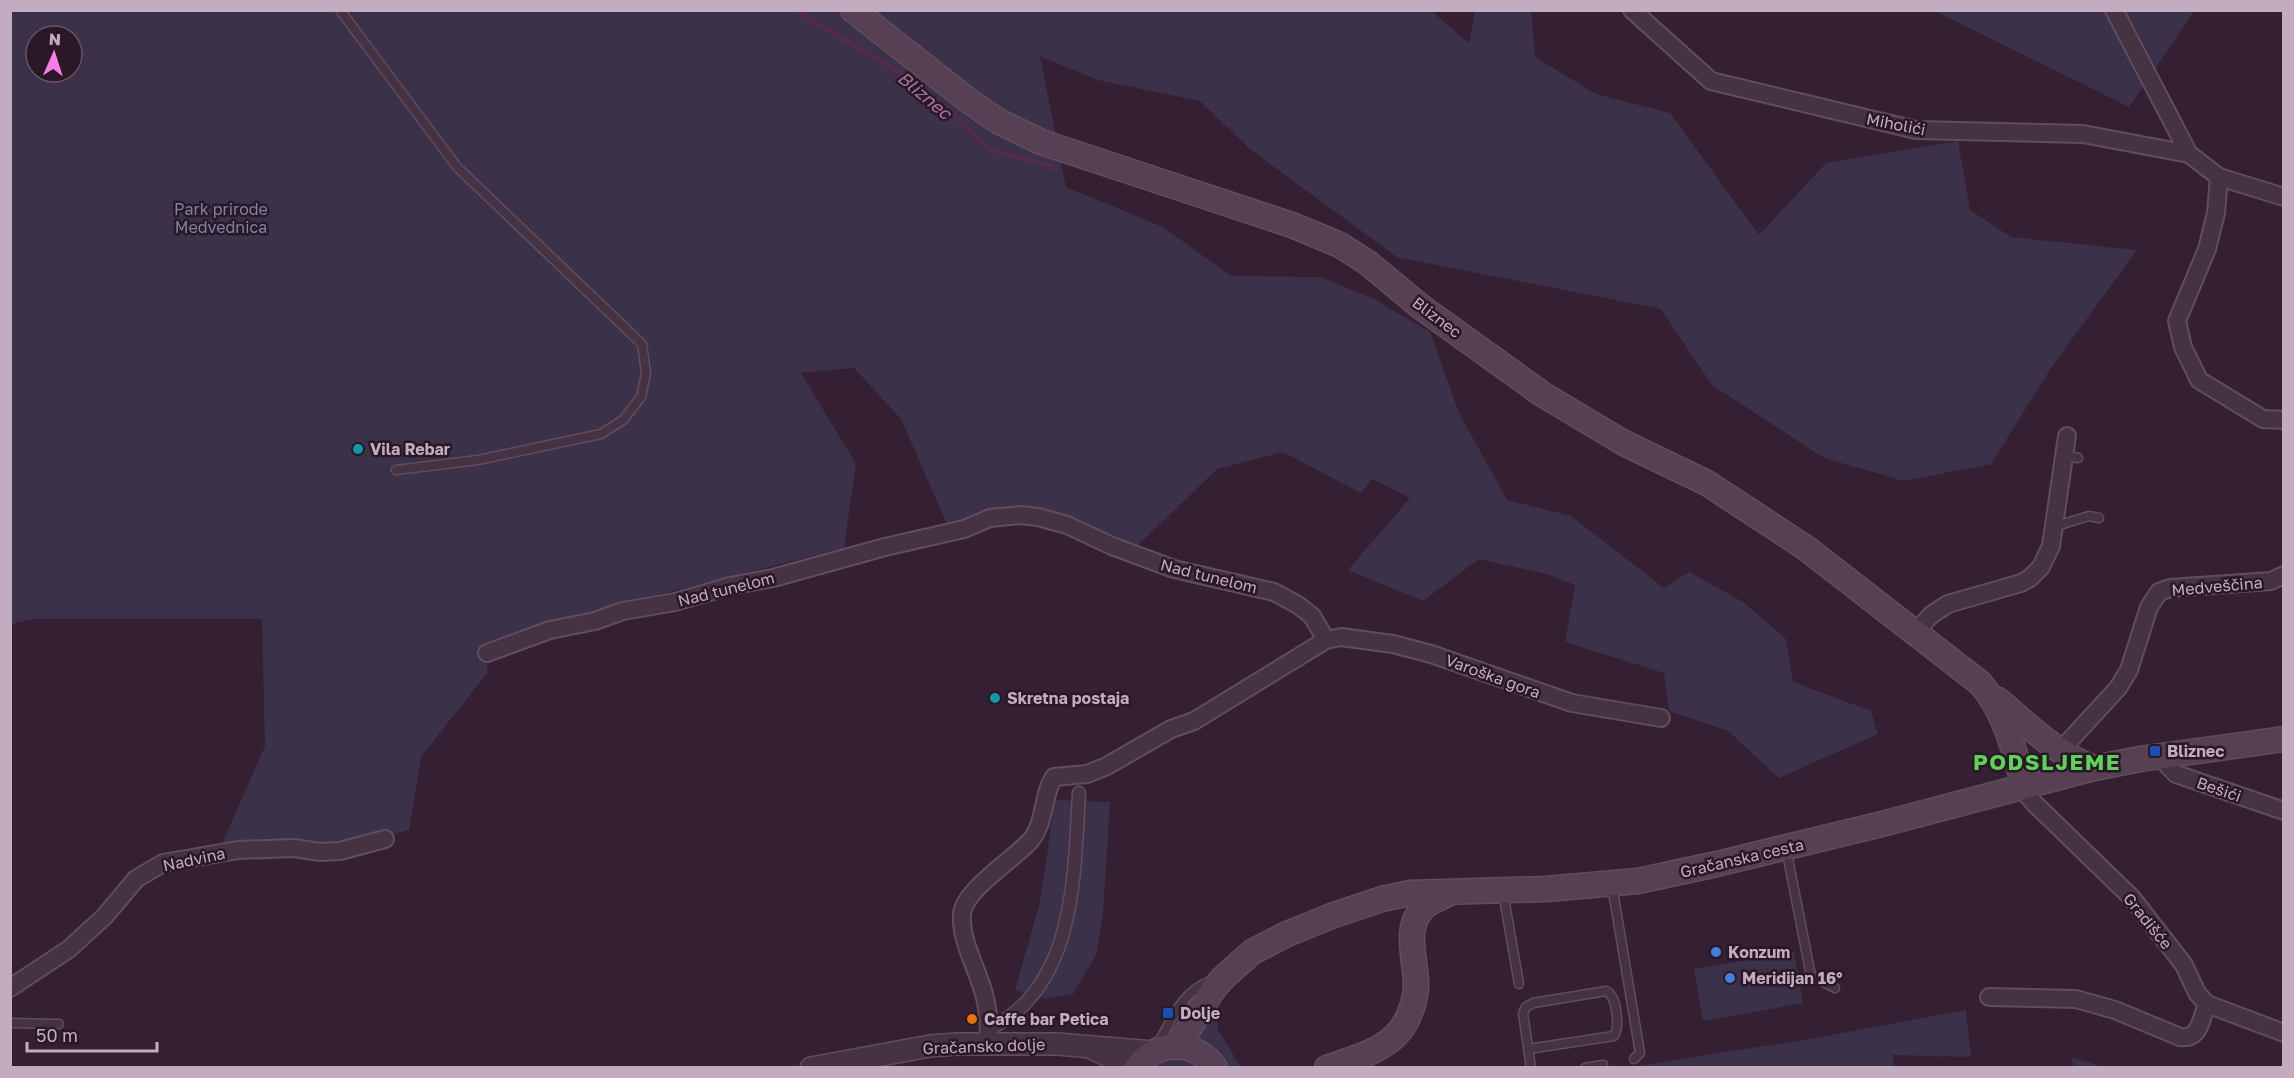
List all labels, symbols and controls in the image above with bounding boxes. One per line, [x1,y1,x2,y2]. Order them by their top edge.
north arrow [24,24,84,84]
text: N [48,29,61,49]
water label: Bliznec [894,66,957,124]
street label: Miholići [1865,108,1927,140]
park label: Park prirode Medvednica [174,199,268,237]
street label: Bliznec [1409,292,1466,342]
place label: Vila Rebar [370,439,450,459]
marker: Vila Rebar [351,442,365,456]
street label: Nad tunelom [1159,554,1259,598]
street label: Nad tunelom [676,567,776,611]
street label: Medveščina [2171,572,2263,600]
street label: Varoška gora [1443,650,1543,702]
place label: Skretna postaja [1007,688,1129,708]
marker: Skretna postaja [988,691,1002,705]
place label: Bliznec [2167,741,2225,761]
marker: Bliznec [2148,744,2162,758]
district label: PODSLJEME [1973,748,2121,775]
street label: Bešići [2194,772,2244,806]
street label: Gračanska cesta [1678,834,1806,882]
street label: Nadvina [161,843,227,875]
street label: Gradišće [2119,889,2177,953]
place label: Konzum [1728,942,1790,962]
marker: Konzum [1709,945,1723,959]
place label: Meridijan 16° [1742,968,1843,988]
marker: Meridijan 16° [1723,971,1737,985]
place label: Dolje [1180,1003,1220,1023]
marker: Dolje [1161,1006,1175,1020]
place label: Caffe bar Petica [984,1009,1109,1029]
marker: Caffe bar Petica [965,1012,979,1026]
scale bar [27,1015,158,1053]
text: 50 m [36,1024,78,1046]
street label: Gračansko dolje [922,1034,1046,1058]

